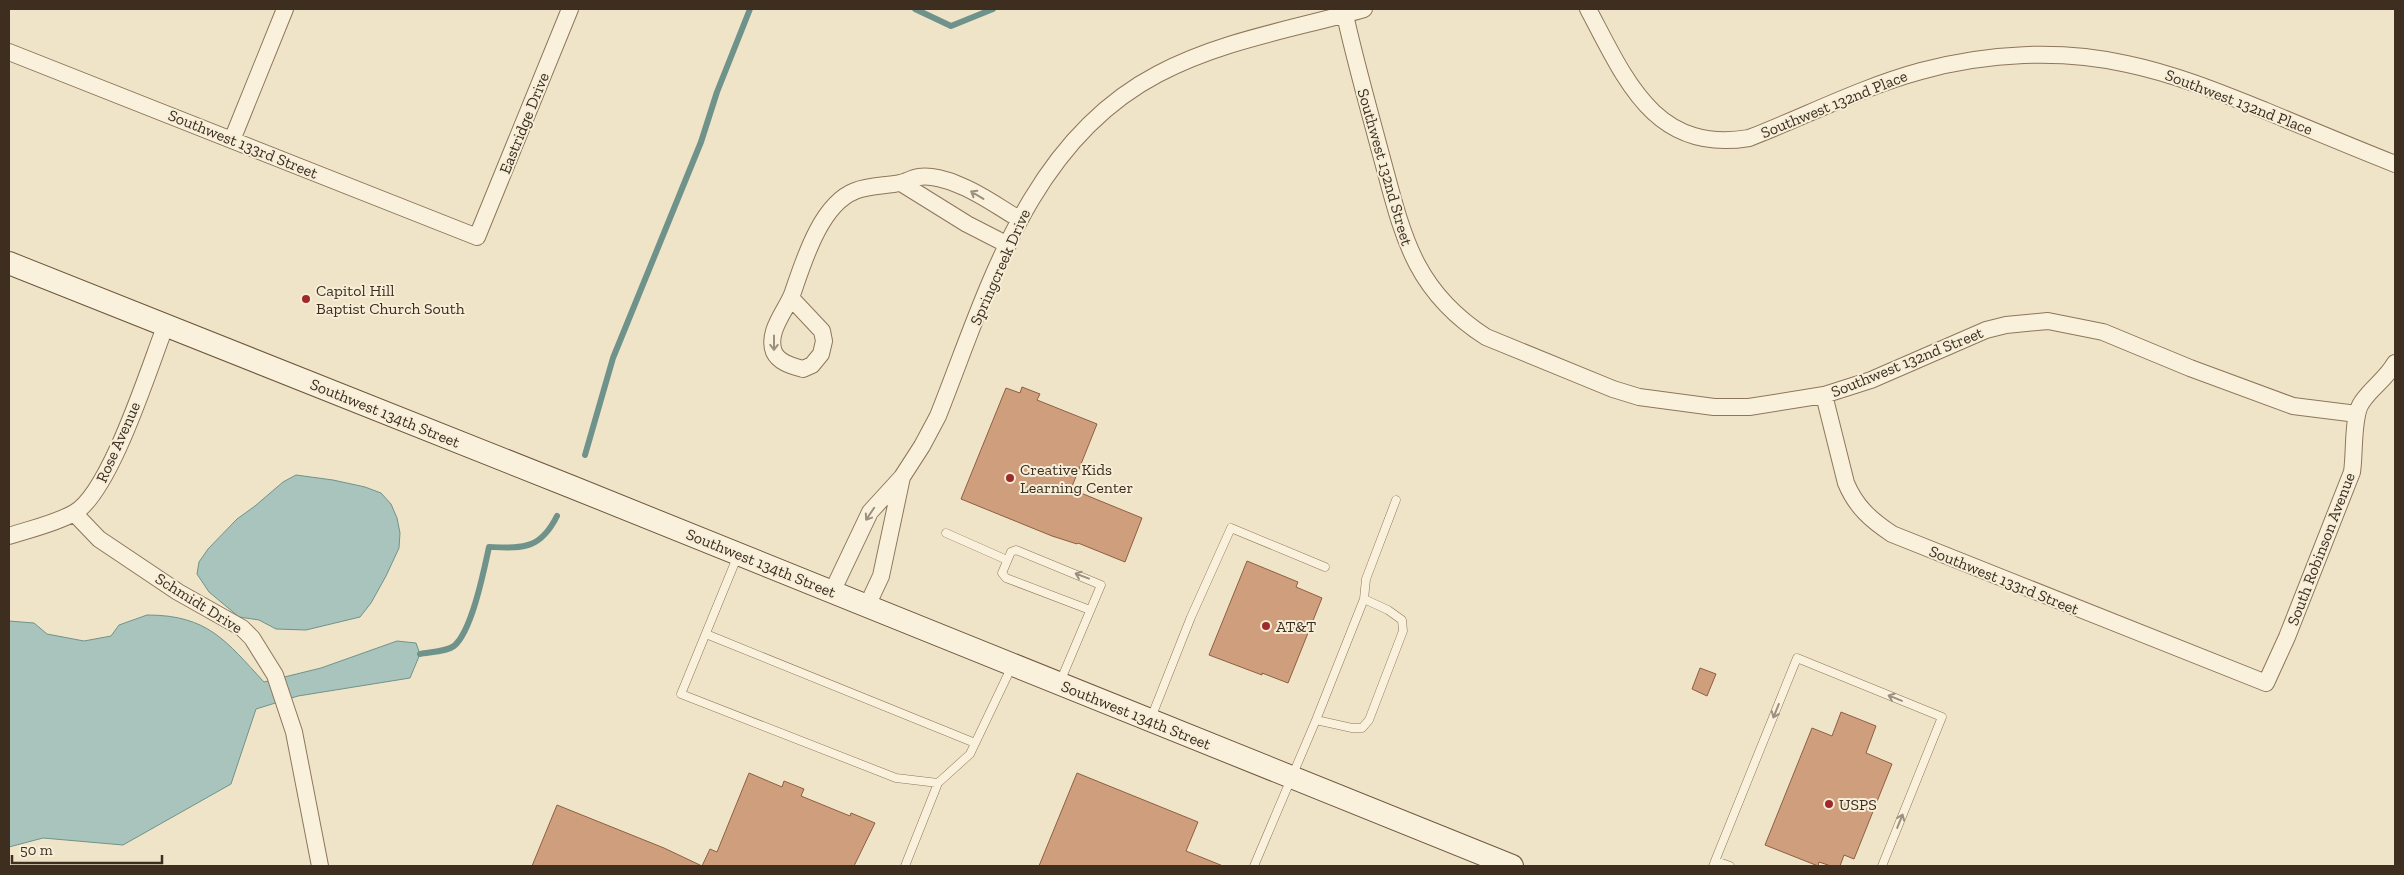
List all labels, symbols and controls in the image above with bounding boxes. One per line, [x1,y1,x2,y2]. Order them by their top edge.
street label: Southwest 132nd Place [2163,65,2315,139]
street label: Southwest 132nd Place [1758,66,1910,142]
street label: Eastridge Drive [495,70,553,176]
street label: Southwest 132nd Street [1353,86,1417,248]
street label: Southwest 133rd Street [165,105,321,183]
one-way arrow [970,189,984,199]
street label: Springcreek Drive [966,206,1034,328]
place label: Capitol Hill Baptist Church South [316,281,465,318]
marker: Capitol Hill Baptist Church South [300,293,312,305]
street label: Southwest 132nd Street [1828,323,1986,401]
one-way arrow [769,334,779,351]
street label: Southwest 134th Street [307,374,463,452]
street label: Rose Avenue [92,399,144,485]
place label: Creative Kids Learning Center [1020,460,1133,497]
street label: South Robinson Avenue [2283,470,2359,628]
marker: Creative Kids Learning Center [1004,472,1016,484]
one-way arrow [865,506,875,520]
street label: Southwest 134th Street [683,524,839,602]
street label: Southwest 133rd Street [1926,541,2082,619]
street label: Schmidt Drive [152,569,246,637]
one-way arrow [1075,571,1090,580]
place label: AT&T [1276,617,1316,636]
marker: AT&T [1260,620,1272,632]
street label: Southwest 134th Street [1058,676,1214,754]
one-way arrow [1888,692,1903,702]
one-way arrow [1771,702,1780,718]
place label: USPS [1839,795,1877,814]
marker: USPS [1823,798,1835,810]
one-way arrow [1896,814,1906,829]
scale bar [12,832,162,864]
text: 50 m [20,841,53,859]

